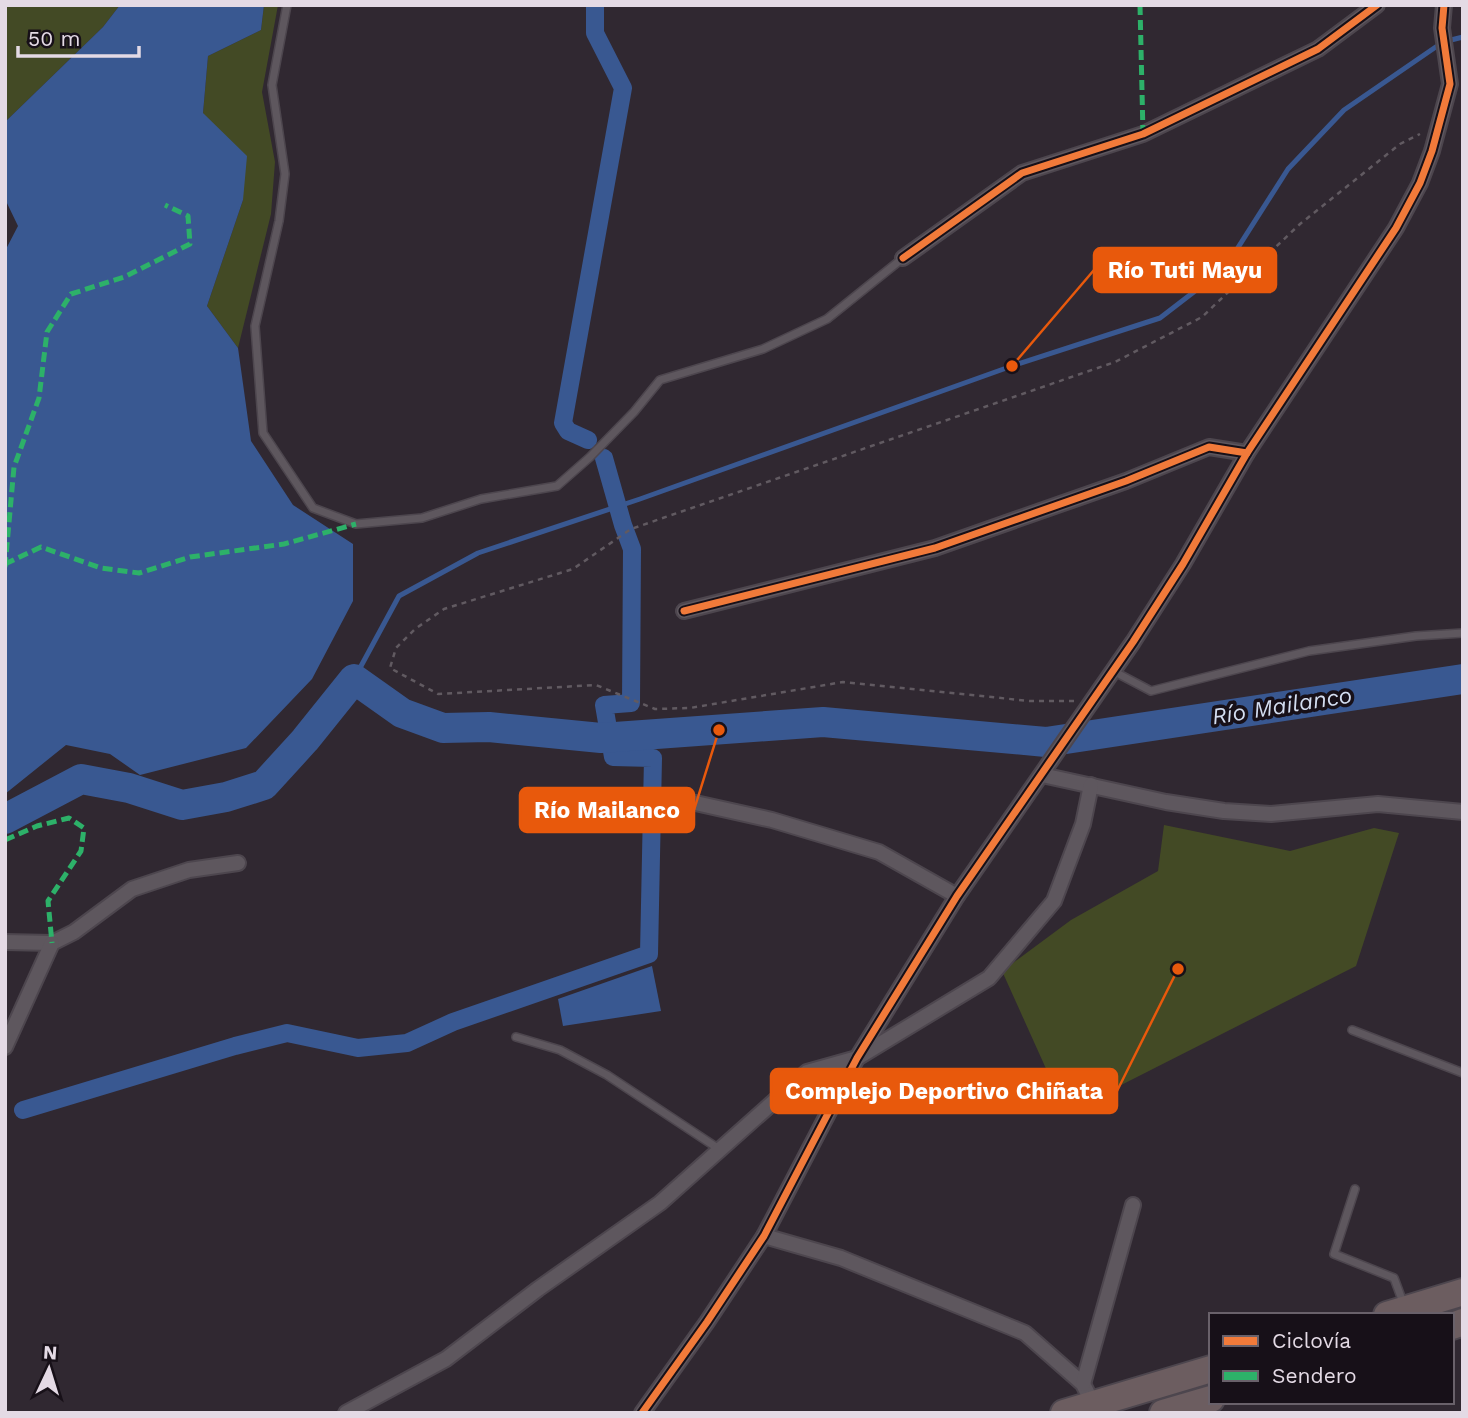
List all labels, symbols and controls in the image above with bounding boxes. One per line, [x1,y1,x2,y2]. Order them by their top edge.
scale bar [18,14,138,58]
text: 50 m [28,26,80,51]
callout: Río Tuti Mayu [1094,248,1276,292]
text: Río Tuti Mayu [1108,257,1262,284]
water label: Río Mailanco [1210,682,1354,730]
callout: Río Mailanco [520,788,694,832]
text: Río Mailanco [534,797,680,824]
callout: Complejo Deportivo Chiñata [771,1069,1117,1113]
text: Complejo Deportivo Chiñata [785,1078,1104,1105]
legend [1209,1313,1454,1404]
text: Ciclovía [1272,1328,1351,1353]
north arrow [14,1334,84,1404]
text: N [42,1341,58,1365]
text: Sendero [1272,1363,1357,1388]

